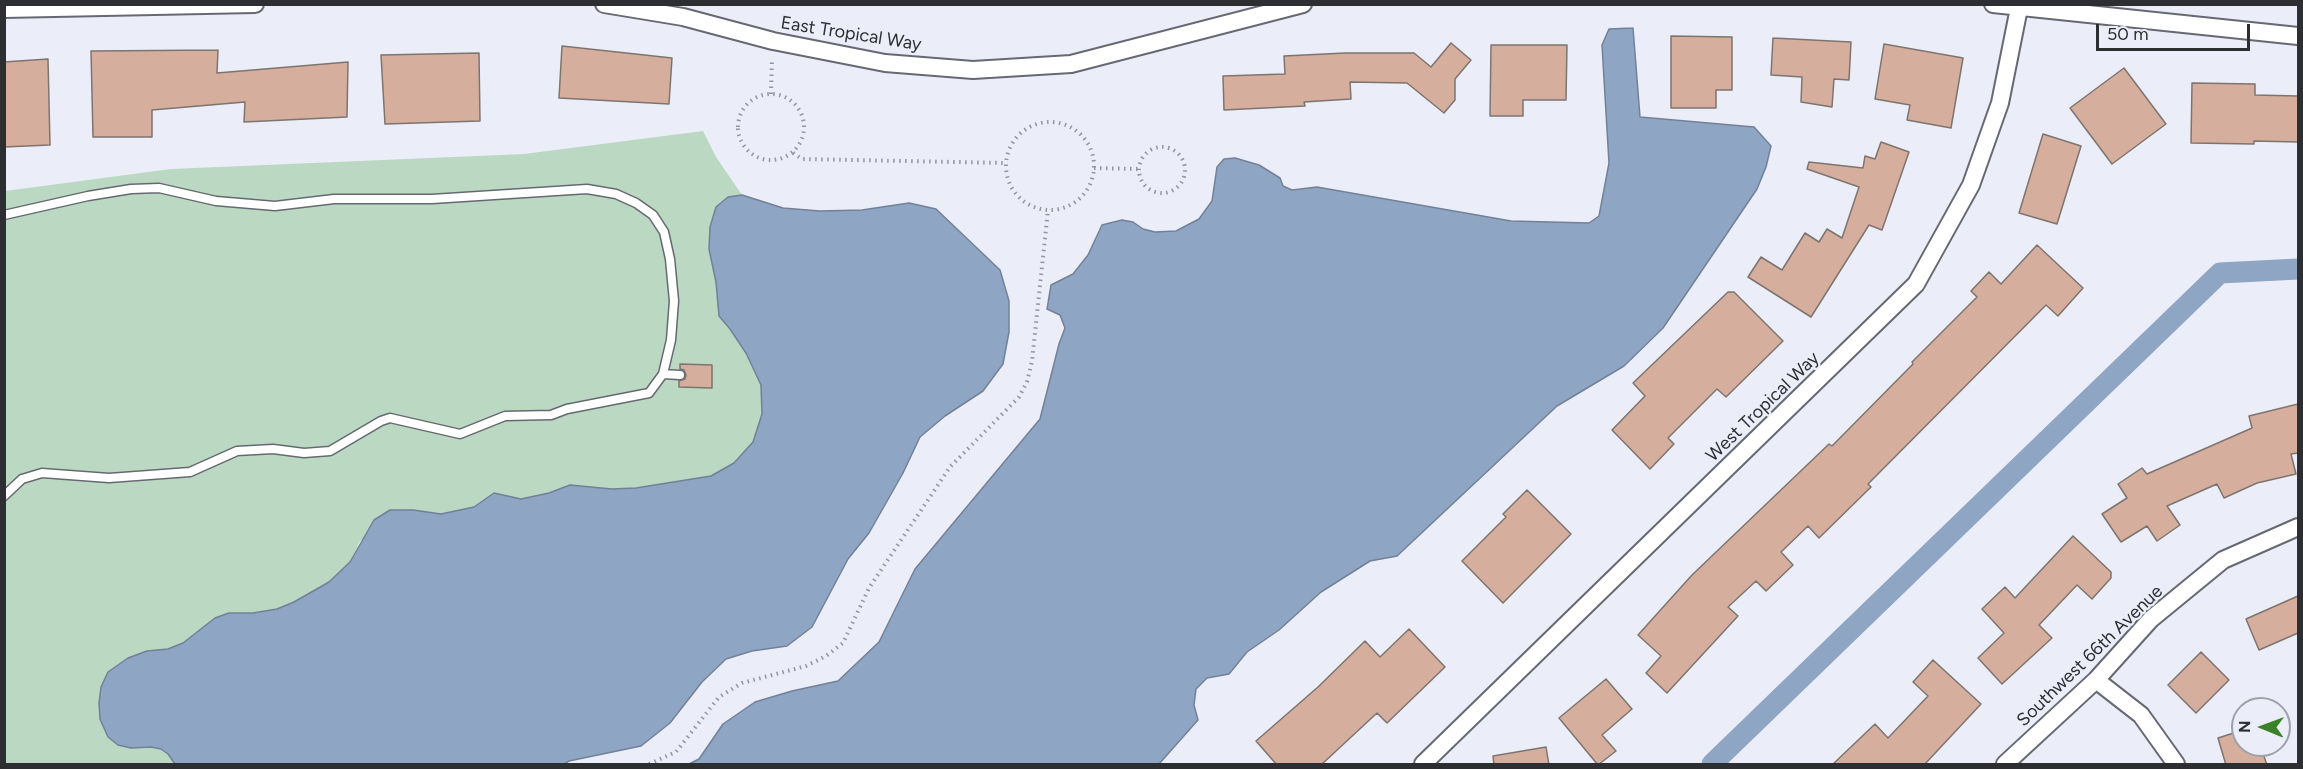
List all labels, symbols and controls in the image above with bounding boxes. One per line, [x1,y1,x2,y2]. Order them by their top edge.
street label: East Tropical Way [779,12,923,56]
scale bar [2099,12,2254,50]
text: 50 m [2107,23,2149,45]
street label: West Tropical Way [1702,348,1824,466]
street label: Southwest 66th Avenue [2013,581,2167,731]
north arrow [2231,697,2291,757]
text: N [2235,720,2254,733]

